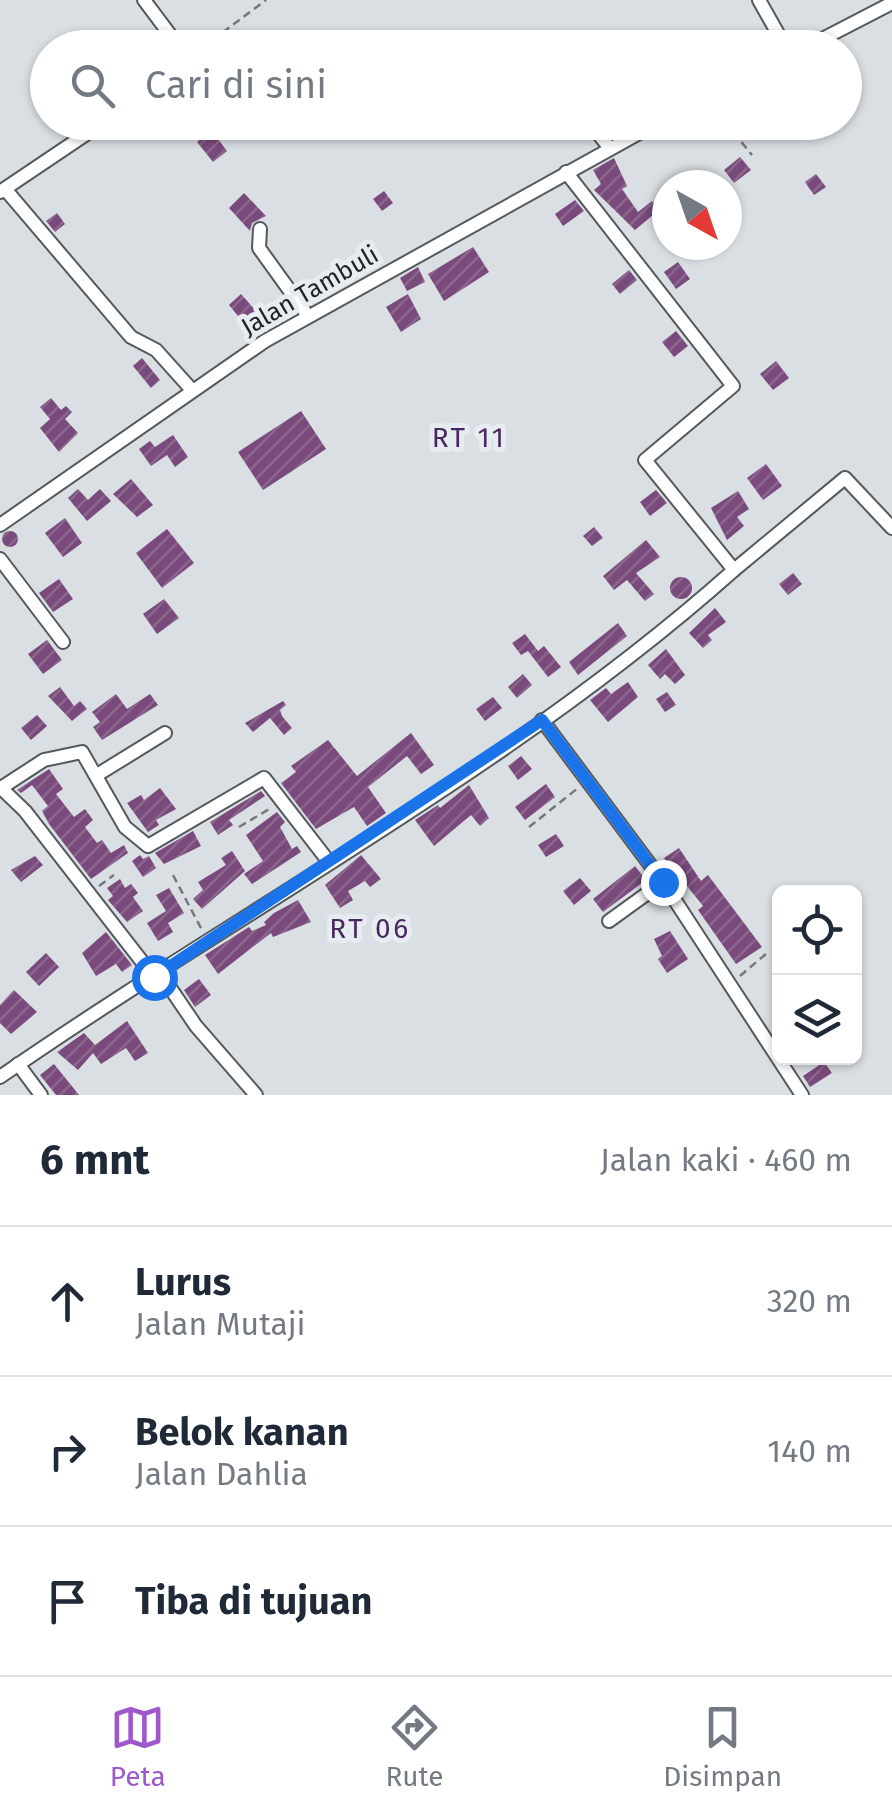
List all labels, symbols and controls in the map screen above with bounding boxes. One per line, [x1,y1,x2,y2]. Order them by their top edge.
search box [30,30,862,140]
icon: search [65,58,120,113]
text: Cari di sini [145,62,327,108]
north arrow [652,170,742,260]
street label: Jalan Tambuli [236,240,384,342]
district label: RT 11 [432,421,506,454]
route end [641,860,687,906]
map controls [772,885,862,1065]
button: locate [772,885,862,975]
district label: RT 06 [329,912,411,945]
route start [132,955,178,1001]
button: layers [772,975,862,1065]
text: 6 mnt [40,1135,150,1185]
text: Jalan kaki · 460 m [600,1141,852,1179]
text: Lurus [135,1259,231,1305]
icon: ahead [40,1274,95,1329]
text: 320 m [767,1282,852,1320]
text: Jalan Mutaji [135,1305,306,1343]
text: Belok kanan [135,1409,349,1455]
icon: right [40,1424,95,1479]
text: 140 m [767,1432,852,1470]
text: Jalan Dahlia [135,1455,308,1493]
icon: arrive [40,1574,95,1629]
text: Tiba di tujuan [135,1578,372,1624]
tab: Peta [110,1700,166,1793]
tab: Rute [385,1700,444,1793]
tab: Disimpan [663,1700,782,1793]

